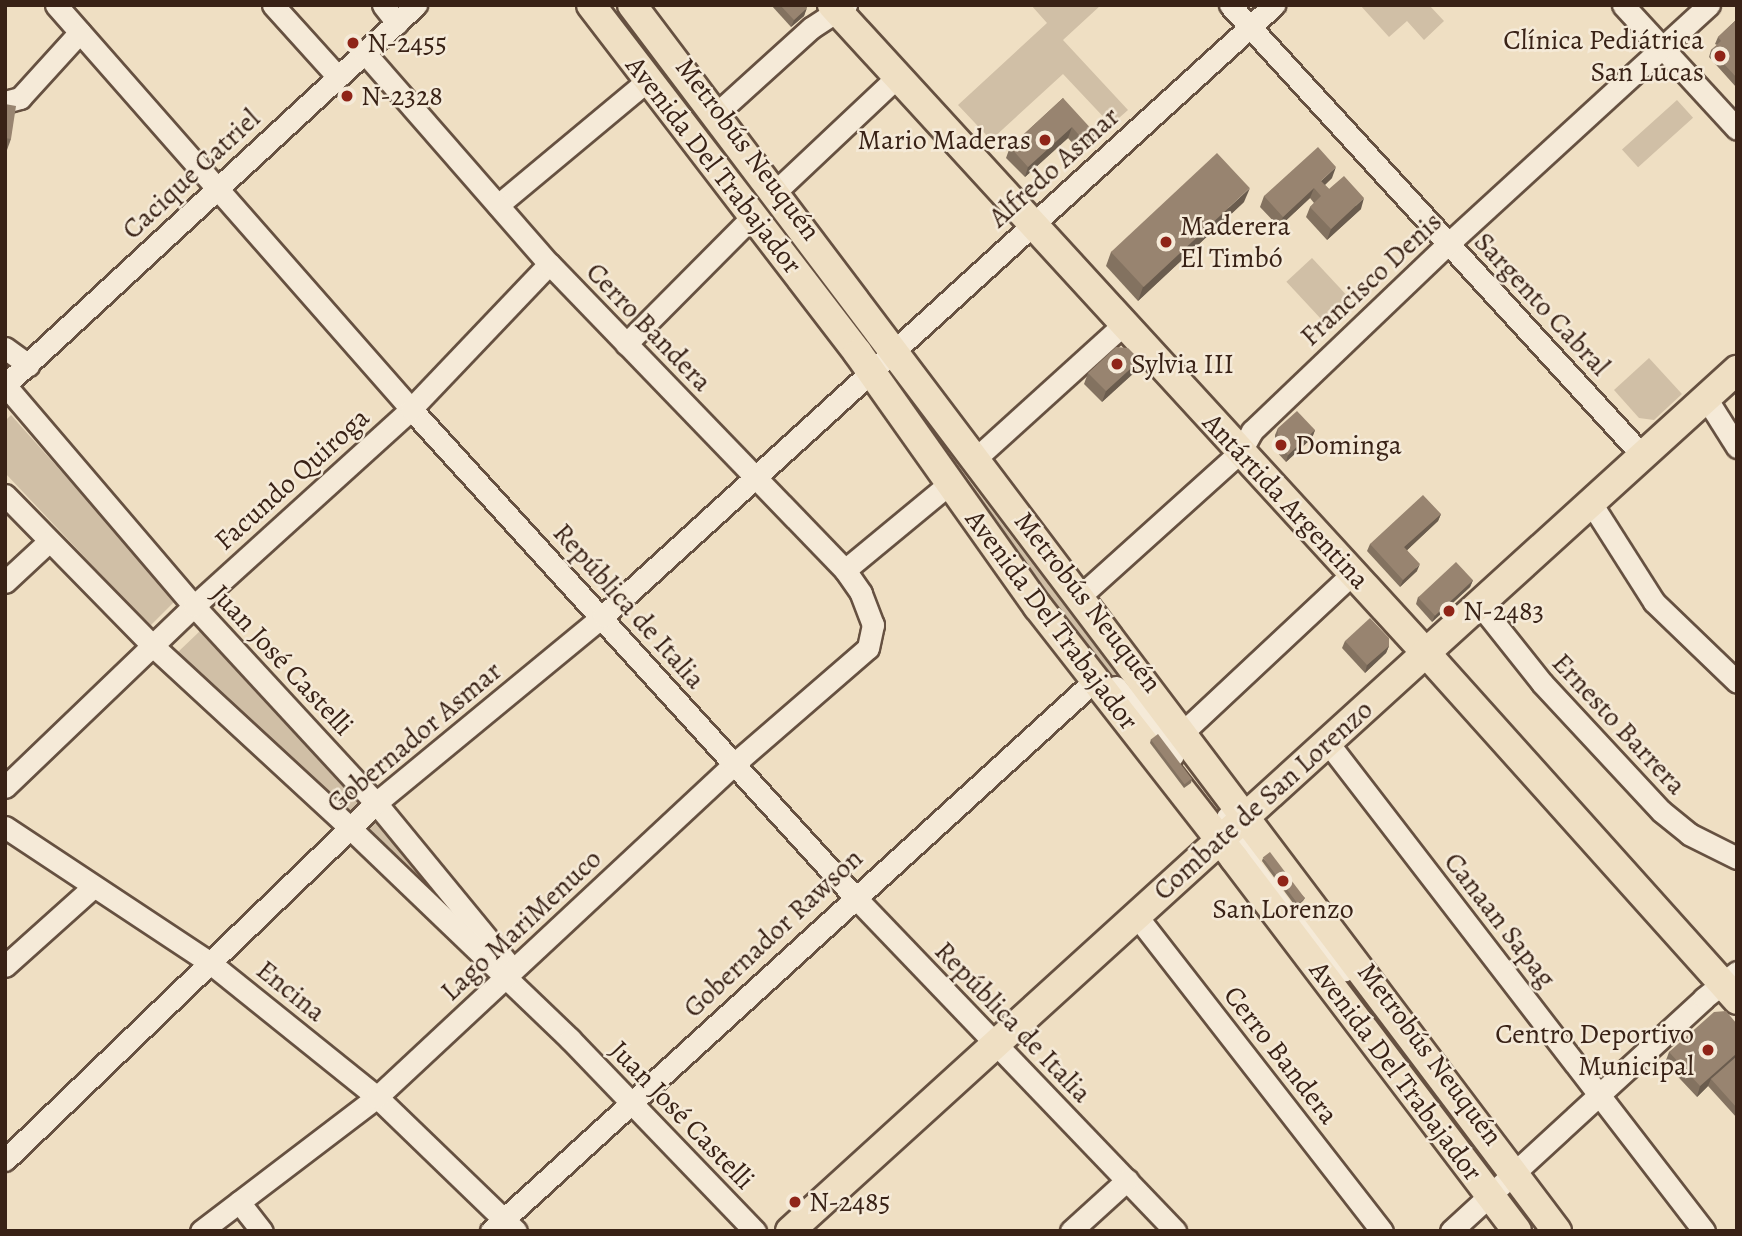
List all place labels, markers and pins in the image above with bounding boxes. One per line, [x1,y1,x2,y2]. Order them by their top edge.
place label: Clínica Pediátrica San Lucas [1503,23,1704,89]
place label: N-2455 [367,26,447,60]
marker: N-2455 [345,35,361,51]
marker: Clínica Pediátrica San Lucas [1710,46,1730,66]
place label: N-2328 [361,79,443,113]
marker: N-2328 [339,88,355,104]
place label: Mario Maderas [858,123,1031,157]
marker: Mario Maderas [1037,132,1053,148]
place label: Maderera El Timbó [1180,209,1291,275]
marker: Maderera El Timbó [1158,234,1174,250]
place label: Sylvia III [1131,347,1234,381]
marker: Sylvia III [1109,356,1125,372]
place label: Dominga [1295,428,1402,462]
marker: Dominga [1273,437,1289,453]
place label: N-2483 [1463,594,1544,628]
marker: N-2483 [1441,603,1457,619]
marker: San Lorenzo [1275,873,1291,889]
place label: San Lorenzo [1212,892,1354,926]
place label: Centro Deportivo Municipal [1495,1017,1694,1083]
marker: Centro Deportivo Municipal [1700,1042,1716,1058]
place label: N-2485 [809,1185,891,1219]
marker: N-2485 [787,1194,803,1210]

